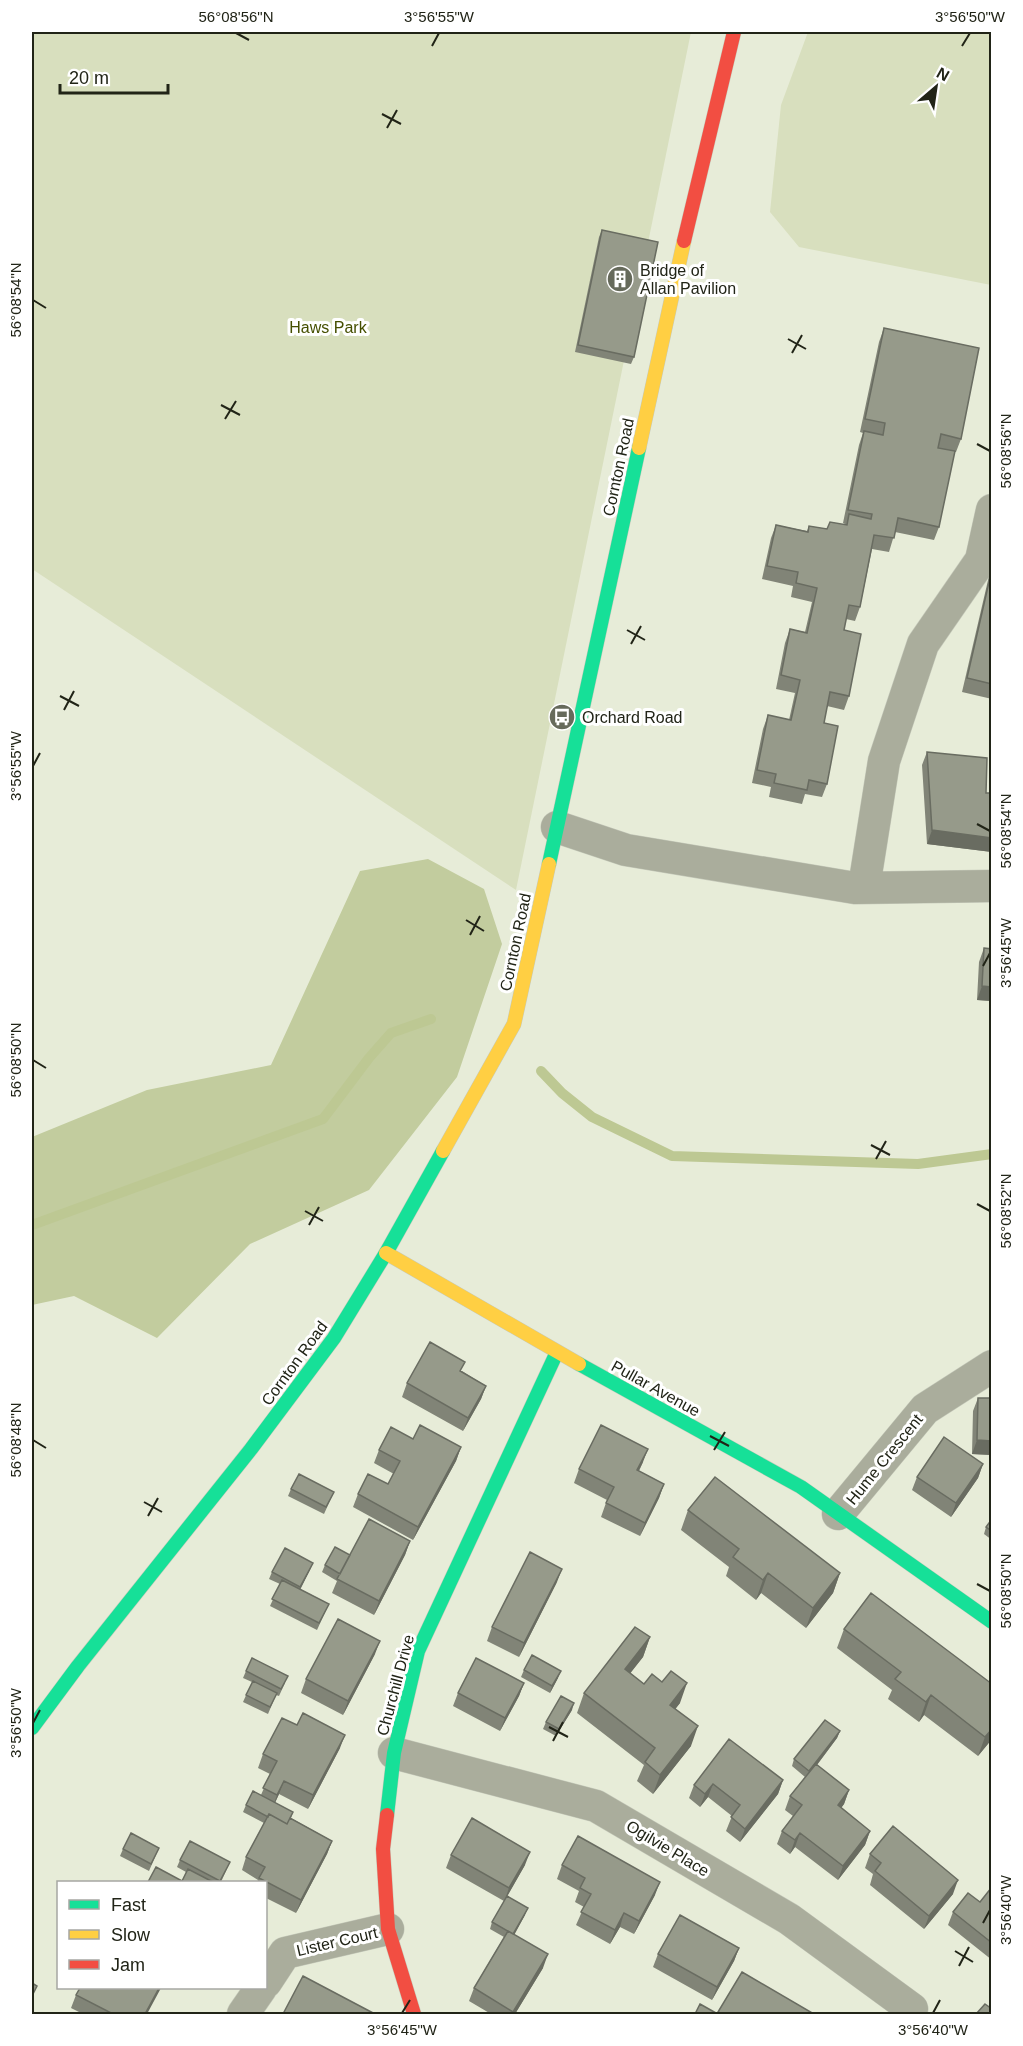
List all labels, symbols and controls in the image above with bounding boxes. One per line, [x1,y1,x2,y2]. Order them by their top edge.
text: 56°08'56"N [198,8,274,25]
text: 3°56'55"W [404,8,475,25]
text: 3°56'50"W [935,8,1006,25]
scale bar [60,57,168,95]
north arrow [906,57,966,117]
text: N [934,64,952,85]
text: 20 m [69,68,109,88]
text: 56°08'54"N [7,262,24,338]
place label: Bridge of Allan Pavilion [640,262,736,297]
building icon: Bridge of Allan Pavilion [605,264,635,294]
park label: Haws Park [289,319,368,336]
text: 56°08'56"N [997,413,1014,489]
street label: Cornton Road [600,417,637,518]
bus stop icon: Orchard Road [547,702,577,732]
place label: Orchard Road [582,709,683,726]
text: 3°56'55"W [7,730,24,801]
text: 56°08'54"N [997,793,1014,869]
street label: Cornton Road [497,892,534,993]
text: 3°56'45"W [997,917,1014,988]
text: 56°08'50"N [7,1022,24,1098]
text: 56°08'52"N [997,1173,1014,1249]
street label: Cornton Road [258,1318,331,1409]
street label: Pullar Avenue [609,1357,703,1420]
text: 56°08'48"N [7,1402,24,1478]
street label: Hume Crescent [843,1410,926,1508]
text: 56°08'50"N [997,1553,1014,1629]
street label: Churchill Drive [374,1633,417,1738]
text: 3°56'50"W [7,1687,24,1758]
street label: Ogilvie Place [623,1817,712,1880]
text: 3°56'40"W [997,1874,1014,1945]
legend [57,1881,267,1989]
text: Fast [111,1895,146,1915]
street label: Lister Court [295,1924,380,1959]
text: Slow [111,1925,151,1945]
text: Jam [111,1955,145,1975]
text: 3°56'45"W [367,2021,438,2038]
text: 3°56'40"W [898,2021,969,2038]

